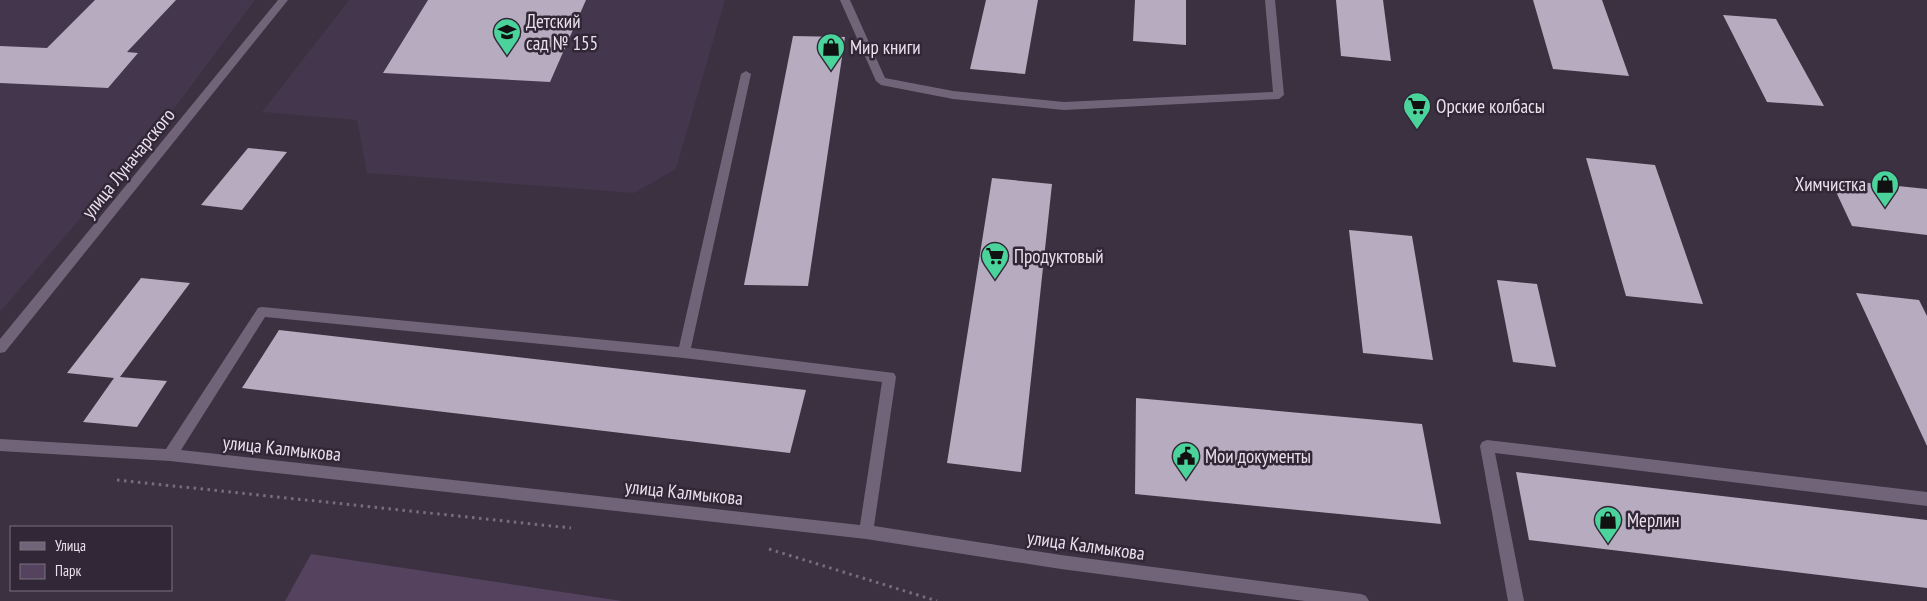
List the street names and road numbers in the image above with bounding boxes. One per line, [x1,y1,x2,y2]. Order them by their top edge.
street label: улица Луначарского [76,103,180,223]
street label: улица Калмыкова [222,430,342,466]
street label: улица Калмыкова [624,474,744,510]
street label: улица Калмыкова [1026,525,1146,565]

